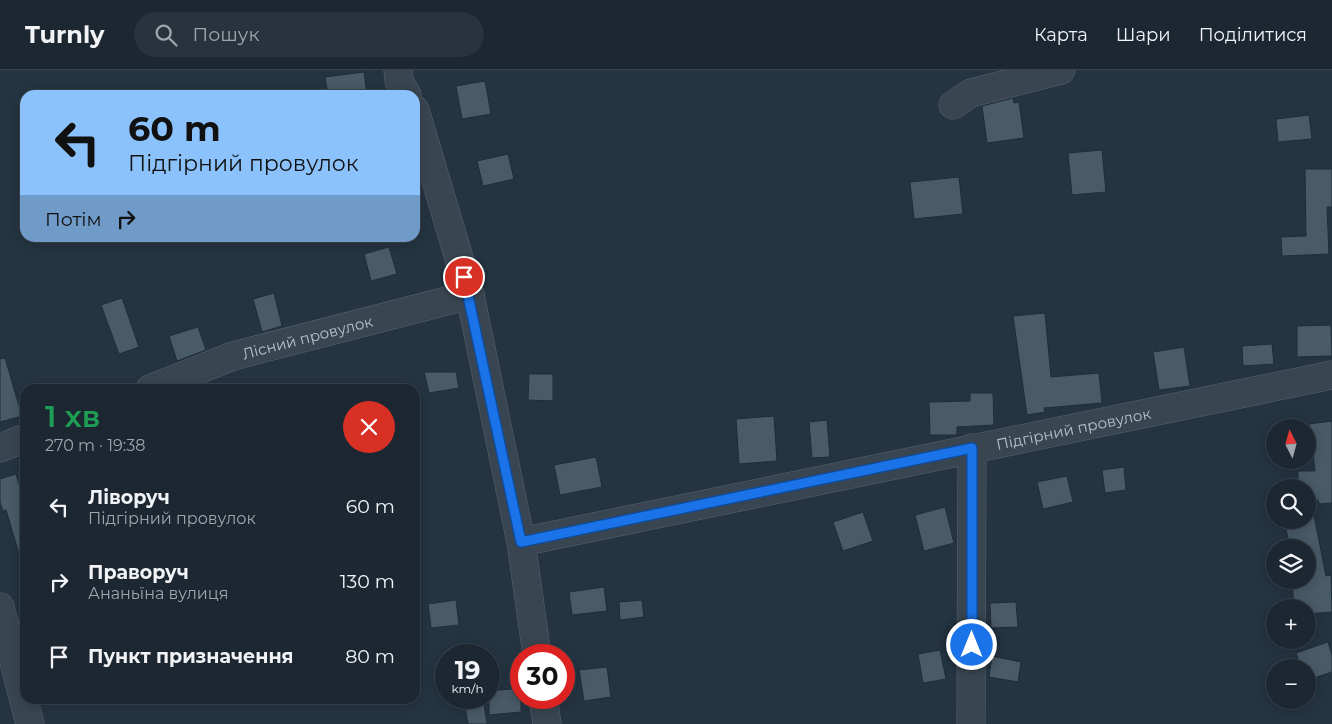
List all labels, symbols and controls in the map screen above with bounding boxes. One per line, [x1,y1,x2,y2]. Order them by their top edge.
search box [134,12,484,57]
text: Turnly [25,20,104,49]
icon: search [152,21,180,49]
text: Пошук [192,23,260,46]
text: Карта [1034,24,1088,46]
text: Шари [1116,24,1171,46]
text: Поділитися [1199,24,1307,46]
text: 60 m [128,107,221,150]
icon: left [45,110,110,175]
text: Підгірний провулок [128,150,359,177]
icon: right [112,205,140,233]
text: Потім [45,208,102,231]
pin [443,256,485,298]
icon: arrive [450,263,478,291]
street label: Лісний провулок [240,311,375,363]
text: 1 хв [45,398,100,435]
button: close [343,401,395,453]
street label: Підгірний провулок [994,403,1153,453]
north arrow [1266,419,1316,469]
map controls [1266,419,1316,709]
text: 270 m · 19:38 [45,436,145,455]
button: search [1266,479,1316,529]
text: Ліворуч [88,486,170,509]
icon: left [45,493,73,521]
text: 60 m [346,495,395,518]
text: Підгірний провулок [88,509,256,528]
button: layers [1266,539,1316,589]
text: Праворуч [88,561,189,584]
icon: right [45,568,73,596]
text: 130 m [340,570,395,593]
text: Ананьїна вулиця [88,584,229,603]
button: + [1266,599,1316,649]
position arrow [945,618,997,670]
icon: arrive [45,643,73,671]
speed limit sign: 30 [510,644,575,709]
text: Пункт призначення [88,645,294,668]
text: 80 m [345,645,395,668]
text: 19 [455,655,480,685]
button: − [1266,659,1316,709]
text: km/h [451,681,484,696]

